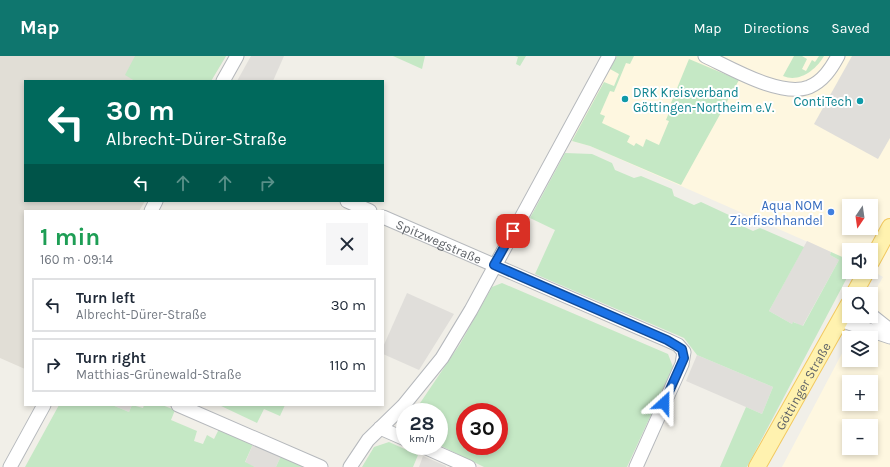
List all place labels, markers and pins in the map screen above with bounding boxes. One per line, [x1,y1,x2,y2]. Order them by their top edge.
place label: DRK Kreisverband Göttingen-Northeim e.V. [633,85,774,115]
marker: DRK Kreisverband Göttingen-Northeim e.V. [620,94,630,104]
place label: ContiTech [794,94,852,109]
marker: ContiTech [855,96,865,106]
place label: Aqua NOM Zierfischhandel [729,198,823,228]
marker: Aqua NOM Zierfischhandel [826,207,836,217]
pin [496,214,530,248]

